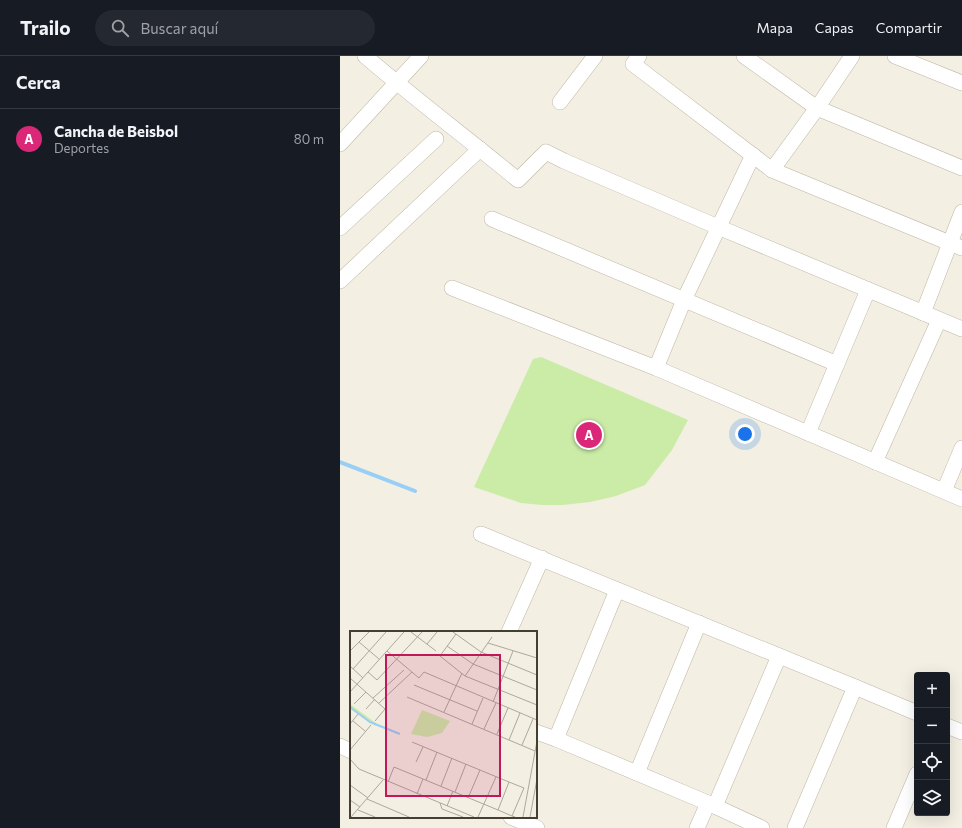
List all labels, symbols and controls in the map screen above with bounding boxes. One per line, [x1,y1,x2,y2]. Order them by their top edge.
search box [95,10,375,46]
text: Trailo [20,16,71,39]
icon: search [109,17,131,39]
text: Buscar aquí [141,19,218,37]
text: Mapa [757,19,793,36]
text: Capas [815,19,854,36]
text: Compartir [876,19,942,36]
text: Cerca [16,72,61,93]
text: Cancha de Beisbol [54,122,178,140]
text: A [24,131,34,147]
text: 80 m [294,131,324,147]
text: Deportes [54,140,109,156]
pin: A [576,420,602,450]
your location [735,424,755,444]
inset map [350,631,537,818]
map controls [914,672,950,816]
button: + [914,672,950,708]
button: − [914,708,950,744]
button: locate [914,744,950,780]
button: layers [914,780,950,816]

